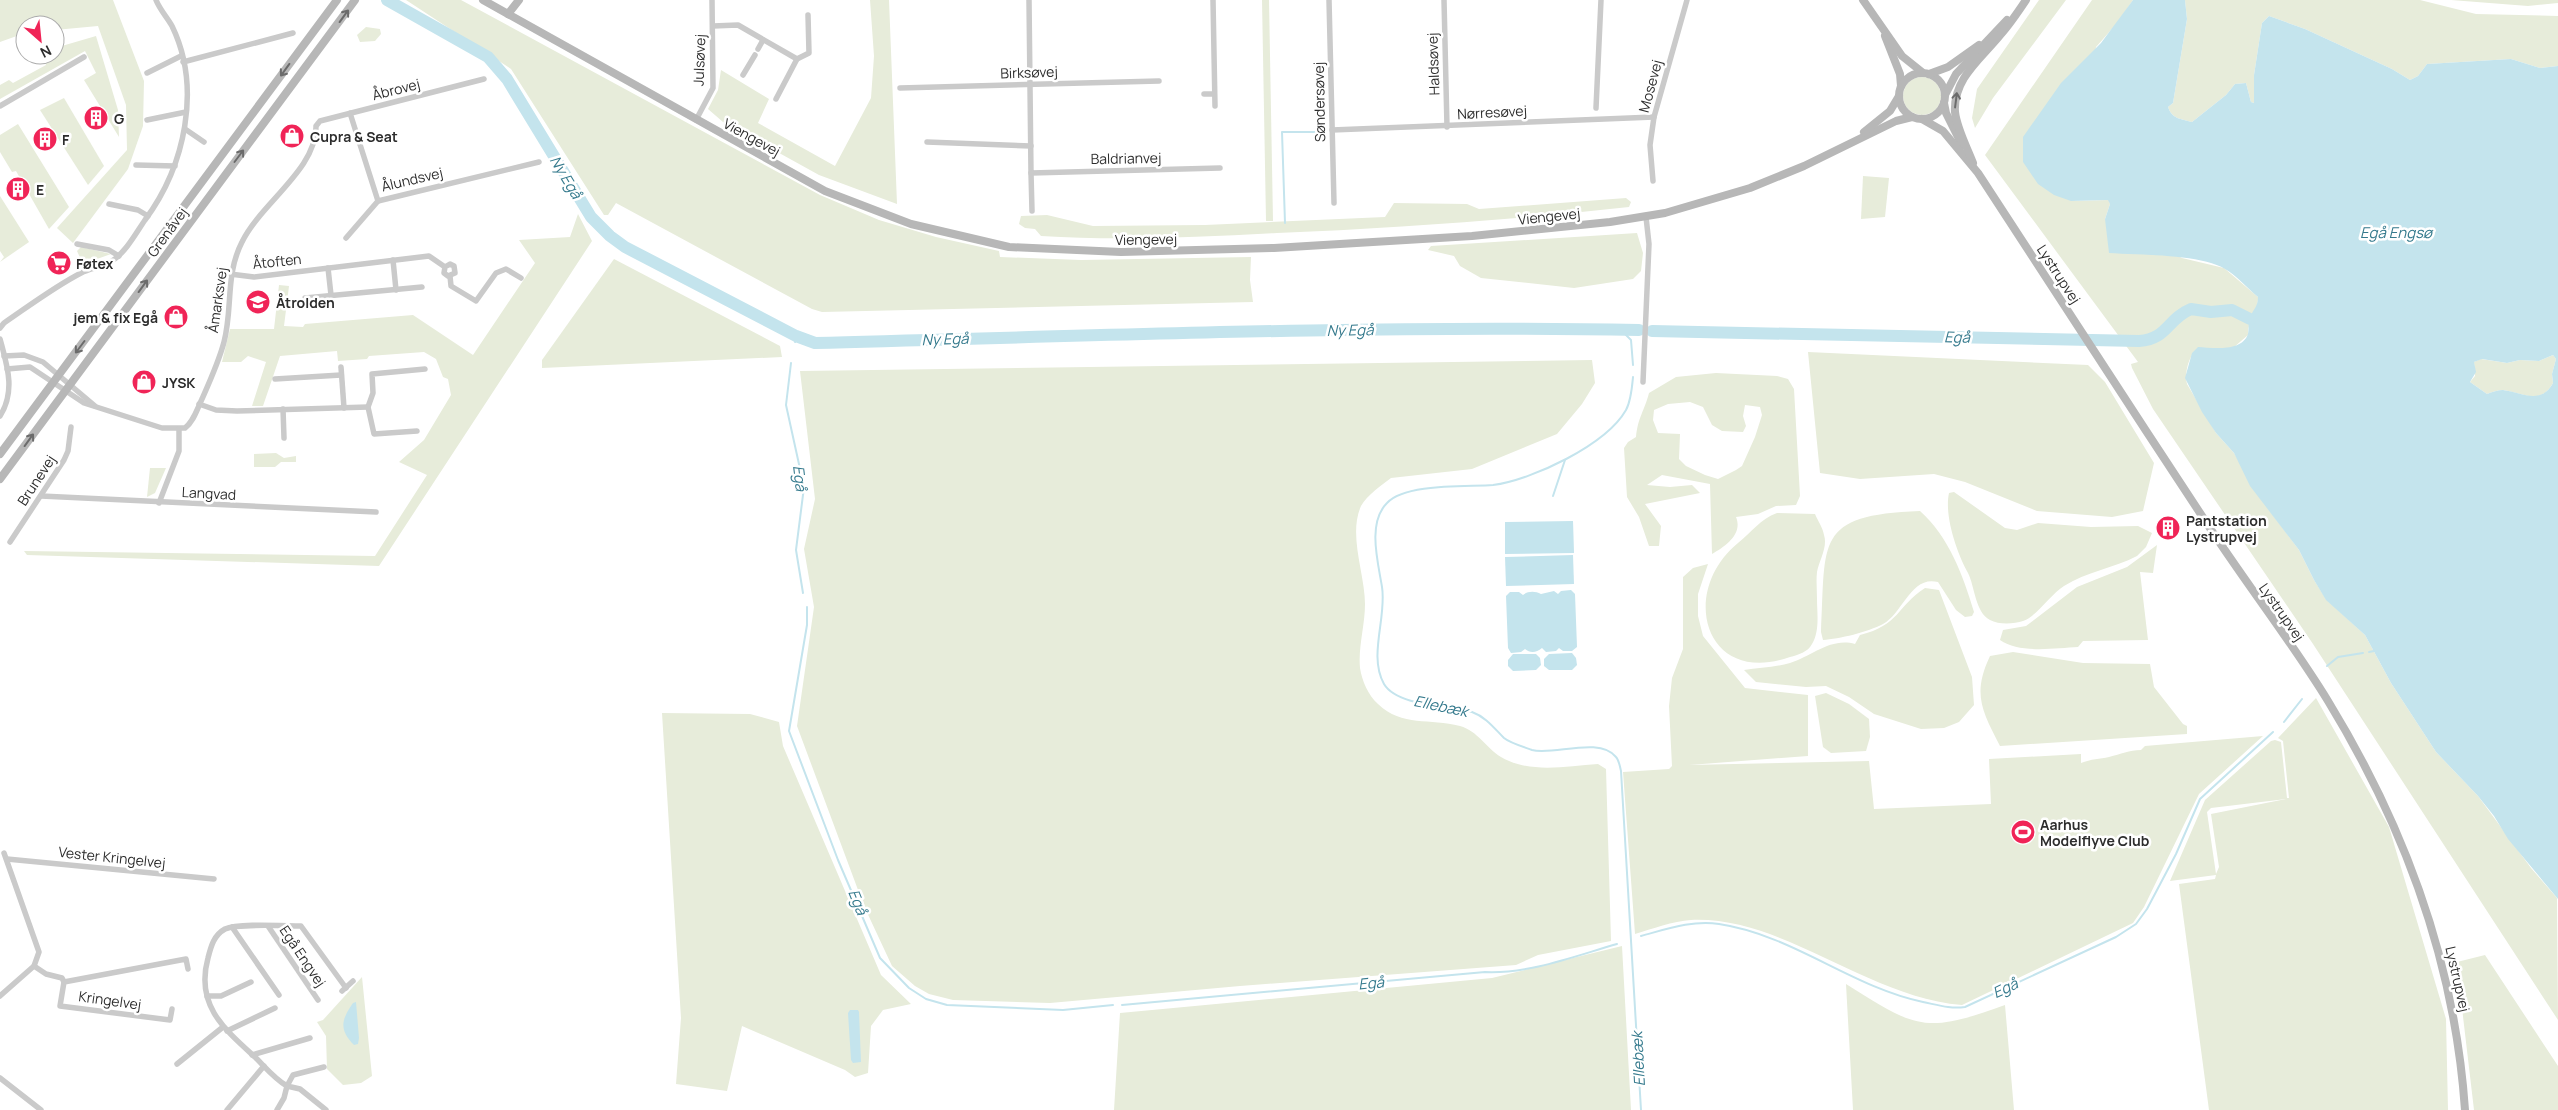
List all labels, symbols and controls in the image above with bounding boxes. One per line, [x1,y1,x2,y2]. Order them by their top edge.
one-way arrow [338,10,349,23]
north arrow [15,15,65,65]
street label: Haldsøvej [1422,32,1444,96]
street label: Julsøvej [689,34,709,86]
text: N [37,41,55,63]
street label: Mosevej [1634,58,1666,114]
street label: Birksøvej [1000,62,1058,82]
street label: Søndersøvej [1309,62,1329,142]
one-way arrow [280,63,290,77]
street label: Åbrovej [370,74,422,104]
one-way arrow [1951,92,1961,108]
street label: Nørresøvej [1457,101,1527,123]
building icon: G [83,105,109,131]
place label: G [114,109,124,128]
street label: Viengevej [720,114,784,160]
shop icon: Cupra & Seat [279,123,305,149]
building icon: F [32,126,58,152]
place label: Cupra & Seat [310,127,398,146]
place label: F [62,130,70,149]
street label: Baldrianvej [1090,148,1162,168]
one-way arrow [234,150,245,163]
water label: Ny Egå [545,151,587,203]
street label: Ålundsvej [379,163,445,195]
building icon: E [5,176,31,202]
place label: E [36,180,44,199]
street label: Grenåvej [143,203,191,261]
street label: Viengevej [1517,203,1581,229]
water label: Egå Engsø [2360,222,2434,243]
street label: Viengevej [1115,229,1177,249]
street label: Lystrupvej [2033,241,2085,307]
street label: Åtoften [252,249,302,273]
supermarket icon: Føtex [46,250,72,276]
place label: Føtex [76,254,114,273]
street label: Åmarksvej [203,266,231,334]
one-way arrow [138,279,148,293]
school or university icon: Åtrolden [245,289,271,315]
place label: Åtrolden [276,293,335,312]
shop icon: jem & fix Egå [163,304,189,330]
place label: jem & fix Egå [72,308,158,327]
water label: Ny Egå [1326,319,1374,341]
water label: Egå [1944,326,1971,348]
water label: Ny Egå [921,328,969,350]
one-way arrow [75,340,85,354]
shop icon: JYSK [131,369,157,395]
place label: JYSK [162,373,196,392]
one-way arrow [24,433,34,447]
street label: Brunevej [13,451,59,509]
water label: Egå [788,464,812,493]
street label: Langvad [181,482,237,504]
place label: Pantstation Lystrupvej [2186,511,2267,546]
building icon: Pantstation Lystrupvej [2155,515,2181,541]
street label: Lystrupvej [2255,579,2309,645]
water label: Ellebæk [1412,690,1472,722]
place label: Aarhus Modelflyve Club [2040,815,2150,850]
sports icon: Aarhus Modelflyve Club [2010,819,2036,845]
street label: Vester Kringelvej [57,842,167,872]
water label: Egå [843,886,873,918]
street label: Egå Engvej [276,922,330,990]
street label: Lystrupvej [2441,944,2475,1014]
water label: Egå [1357,971,1385,995]
water label: Egå [1989,973,2022,1003]
street label: Kringelvej [77,986,143,1014]
water label: Ellebæk [1626,1029,1650,1087]

